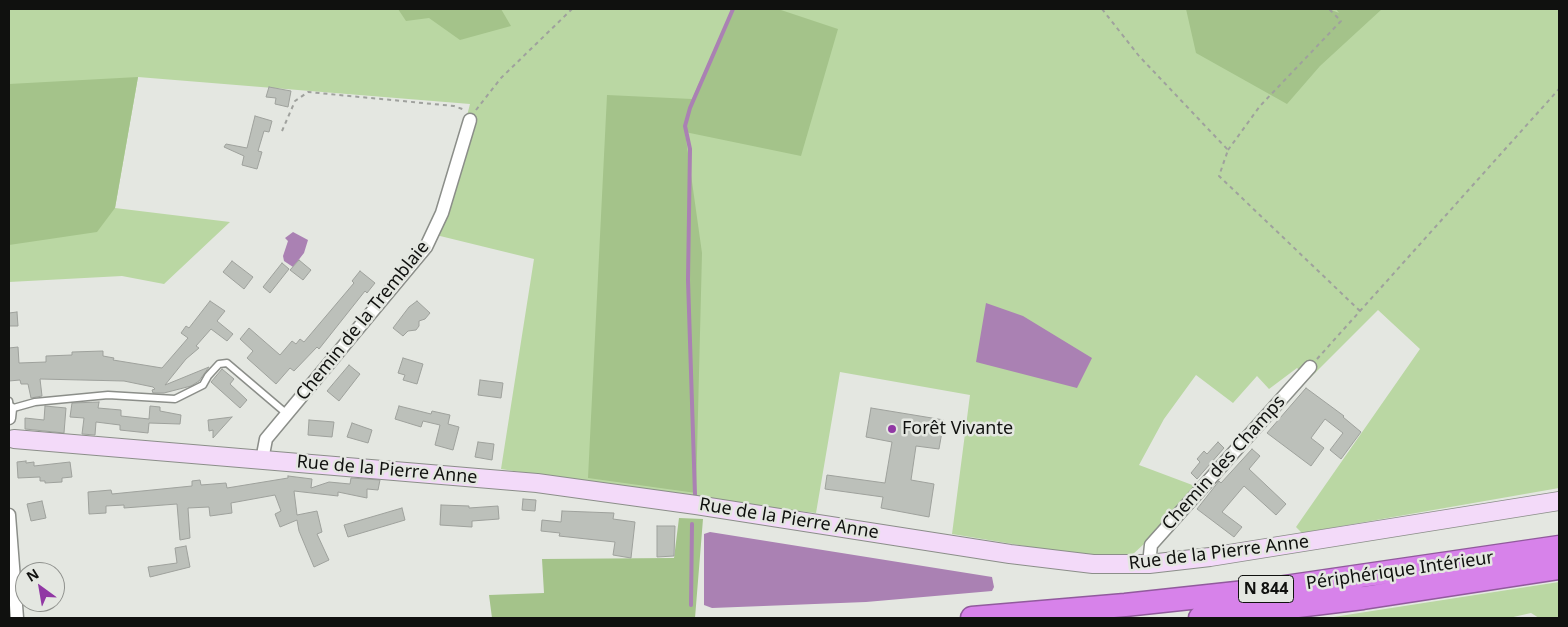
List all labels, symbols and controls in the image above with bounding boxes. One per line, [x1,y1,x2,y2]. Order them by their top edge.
street label: Chemin de la Tremblaie [292,237,434,405]
street label: Chemin des Champs [1158,391,1290,535]
place label: Forêt Vivante [902,418,1013,440]
marker: Forêt Vivante [886,423,898,435]
street label: Rue de la Pierre Anne [296,451,478,489]
street label: Rue de la Pierre Anne [698,494,880,544]
street label: Rue de la Pierre Anne [1128,531,1310,575]
street label: Périphérique Intérieur [1305,547,1495,595]
north arrow [15,562,65,612]
text: N [22,564,42,586]
road number: N 844 [1238,576,1294,602]

